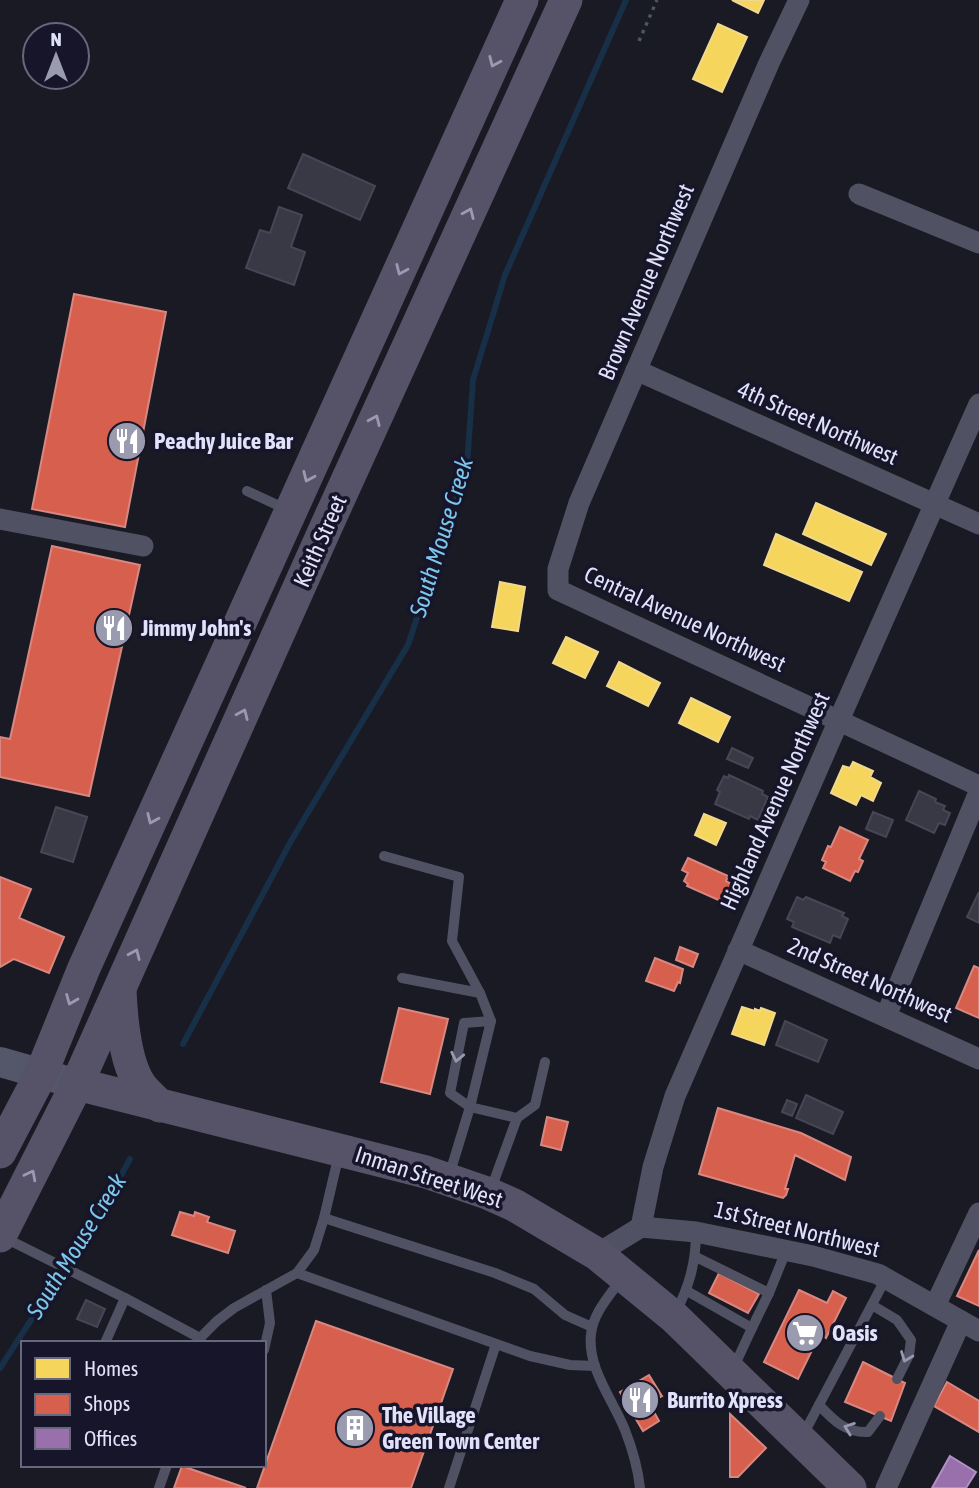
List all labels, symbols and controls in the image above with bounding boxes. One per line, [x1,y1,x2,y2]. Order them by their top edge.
north arrow [21,21,91,91]
text: N [50,28,62,50]
one-way arrow [488,55,502,67]
street label: Brown Avenue Northwest [593,180,699,384]
one-way arrow [461,208,475,220]
one-way arrow [395,263,409,275]
street label: 4th Street Northwest [734,376,902,470]
one-way arrow [367,415,381,427]
restaurant icon: Peachy Juice Bar [106,420,148,462]
place label: Peachy Juice Bar [154,428,294,454]
water label: South Mouse Creek [404,454,478,621]
one-way arrow [302,470,316,483]
street label: Keith Street [288,491,352,591]
street label: Central Avenue Northwest [580,561,790,677]
restaurant icon: Jimmy John's [93,607,135,649]
place label: Jimmy John's [140,615,251,641]
street label: Highland Avenue Northwest [715,688,835,914]
one-way arrow [235,708,249,721]
one-way arrow [146,811,160,824]
street label: 2nd Street Northwest [784,932,956,1028]
one-way arrow [127,949,141,961]
one-way arrow [65,993,79,1006]
one-way arrow [451,1051,466,1063]
street label: Inman Street West [352,1141,506,1213]
water label: South Mouse Creek [20,1168,132,1324]
one-way arrow [23,1170,36,1182]
street label: 1st Street Northwest [712,1196,882,1262]
supermarket icon: Oasis [784,1312,826,1354]
place label: Oasis [832,1320,878,1346]
legend [21,1341,266,1467]
one-way arrow [900,1351,914,1363]
text: Homes [84,1356,138,1380]
restaurant icon: Burrito Xpress [619,1379,661,1421]
place label: Burrito Xpress [667,1387,783,1413]
text: Shops [84,1391,130,1415]
place label: The Village Green Town Center [382,1402,540,1454]
building icon: The Village Green Town Center [334,1407,376,1449]
one-way arrow [844,1422,856,1436]
text: Offices [84,1426,137,1450]

